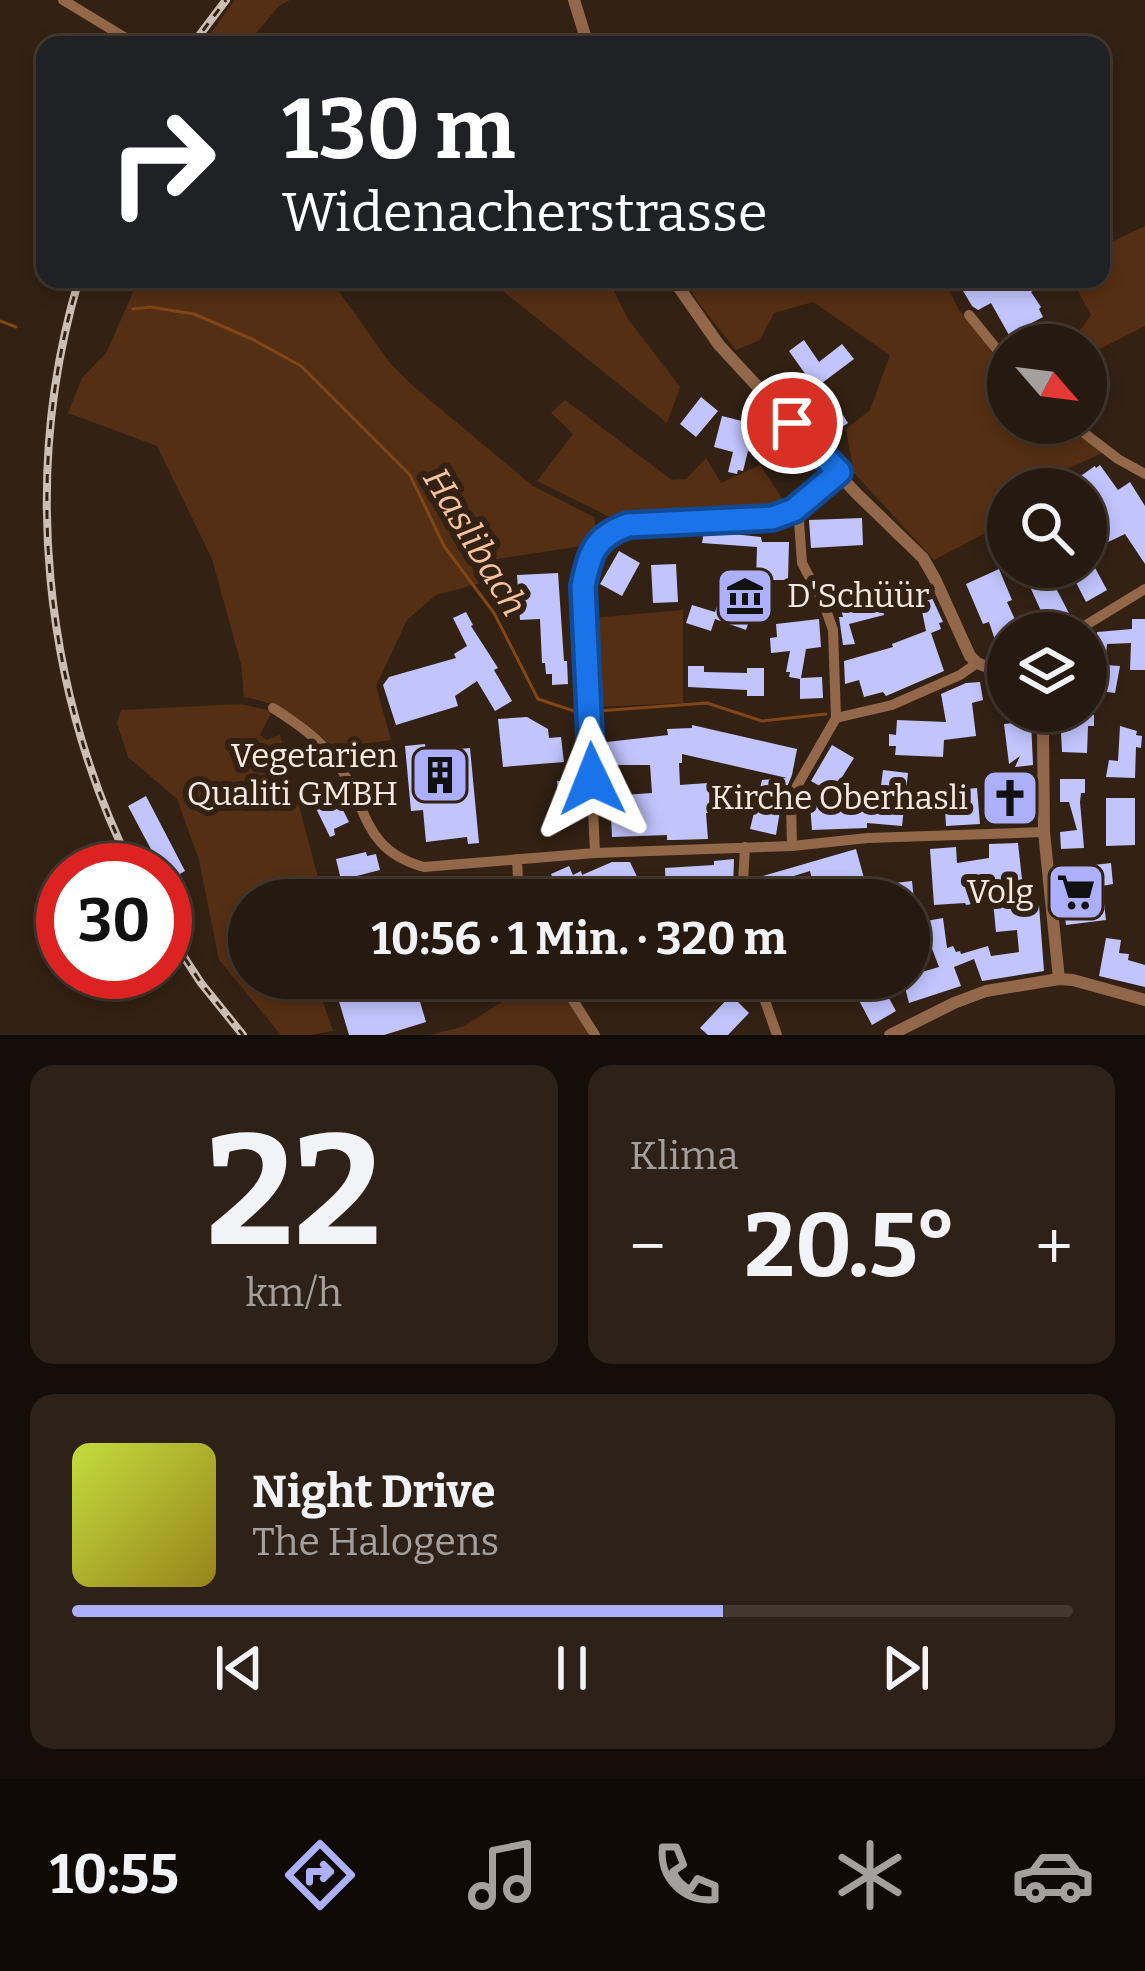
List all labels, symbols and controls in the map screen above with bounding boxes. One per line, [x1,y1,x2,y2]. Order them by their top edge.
text: 130 m [282,79,515,180]
icon: right [84,84,240,240]
text: Widenacherstrasse [282,181,767,245]
north arrow [987,324,1107,444]
map controls [987,324,1107,732]
pin [741,372,843,474]
icon: arrive [759,390,825,456]
water label: Haslibach [414,460,536,624]
button: search [987,468,1107,588]
museum icon: D'Schüür [714,565,776,627]
place label: D'Schüür [787,576,930,616]
button: layers [987,612,1107,732]
position arrow [529,716,655,842]
place label: Vegetarien Qualiti GMBH [187,736,398,814]
building icon: Vegetarien Qualiti GMBH [409,744,471,806]
church icon: Kirche Oberhasli [979,767,1041,829]
place label: Kirche Oberhasli [711,778,968,818]
speed limit sign: 30 [36,843,192,999]
supermarket icon: Volg [1045,861,1107,923]
place label: Volg [967,872,1034,912]
text: 10:56 · 1 Min. · 320 m [371,912,787,966]
text: 22 [206,1098,382,1285]
text: Klima [630,1133,739,1179]
text: 20.5° [744,1192,957,1300]
text: − [630,1207,666,1286]
text: + [1035,1207,1073,1286]
text: km/h [245,1270,342,1316]
text: Night Drive [252,1465,495,1519]
text: The Halogens [252,1519,499,1565]
icon: previous [206,1635,272,1701]
icon: pause [539,1635,605,1701]
icon: next [873,1635,939,1701]
icon: directions [278,1833,362,1917]
icon: music [461,1833,545,1917]
icon: phone [645,1833,729,1917]
icon: climate [828,1833,912,1917]
icon: car [1011,1833,1095,1917]
text: 10:55 [50,1843,179,1907]

